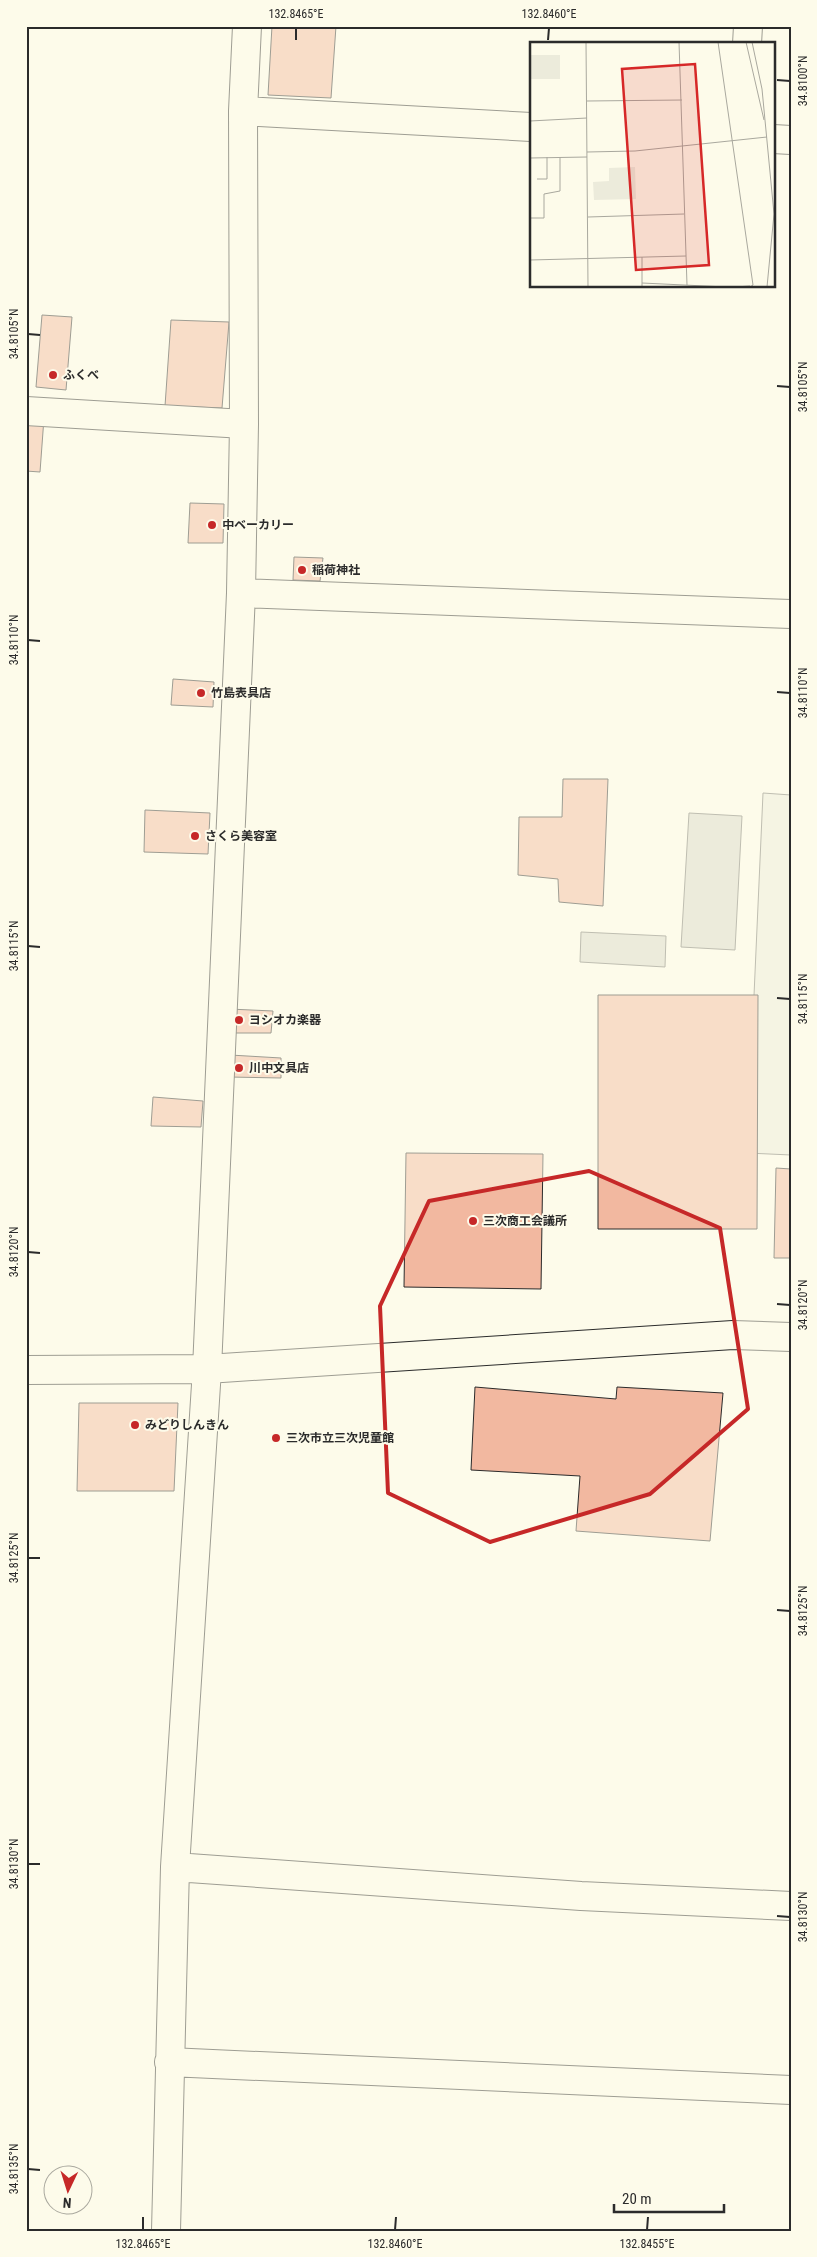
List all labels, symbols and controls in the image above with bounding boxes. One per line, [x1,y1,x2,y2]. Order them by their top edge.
text: 132.8465°E [268,7,324,21]
text: 132.8460°E [521,7,577,21]
inset map [530,42,774,288]
text: 34.8100°N [796,56,810,106]
text: 34.8105°N [7,309,21,359]
text: 34.8105°N [796,362,810,412]
place label: ふくべ [63,368,99,382]
marker: ふくべ [47,369,59,381]
place label: 中ベーカリー [222,518,294,532]
marker: 中ベーカリー [206,519,218,531]
place label: 稲荷神社 [312,563,360,577]
marker: 稲荷神社 [296,564,308,576]
text: 34.8110°N [7,615,21,665]
text: 34.8110°N [796,668,810,718]
place label: 竹島表具店 [211,686,271,700]
marker: 竹島表具店 [195,687,207,699]
place label: さくら美容室 [205,829,277,843]
marker: さくら美容室 [189,830,201,842]
text: 34.8115°N [7,921,21,971]
text: 34.8115°N [796,974,810,1024]
place label: ヨシオカ楽器 [249,1013,322,1027]
marker: ヨシオカ楽器 [233,1014,245,1026]
place label: 川中文具店 [249,1061,309,1075]
marker: 川中文具店 [233,1062,245,1074]
place label: 三次商工会議所 [483,1214,567,1228]
marker: 三次商工会議所 [467,1215,479,1227]
text: 34.8120°N [7,1227,21,1277]
text: 34.8120°N [796,1280,810,1330]
place label: みどりしんきん [145,1418,229,1432]
marker: みどりしんきん [129,1419,141,1431]
place label: 三次市立三次児童館 [286,1431,394,1445]
marker: 三次市立三次児童館 [270,1432,282,1444]
text: 34.8125°N [7,1533,21,1583]
text: 34.8125°N [796,1586,810,1636]
text: 34.8130°N [7,1839,21,1889]
text: 34.8130°N [796,1892,810,1942]
text: 34.8135°N [7,2144,21,2194]
north arrow [42,2164,92,2214]
scale bar [614,2182,724,2214]
text: 20 m [622,2190,652,2208]
text: N [62,2195,72,2211]
text: 132.8465°E [115,2237,171,2251]
text: 132.8460°E [367,2237,423,2251]
text: 132.8455°E [619,2237,675,2251]

